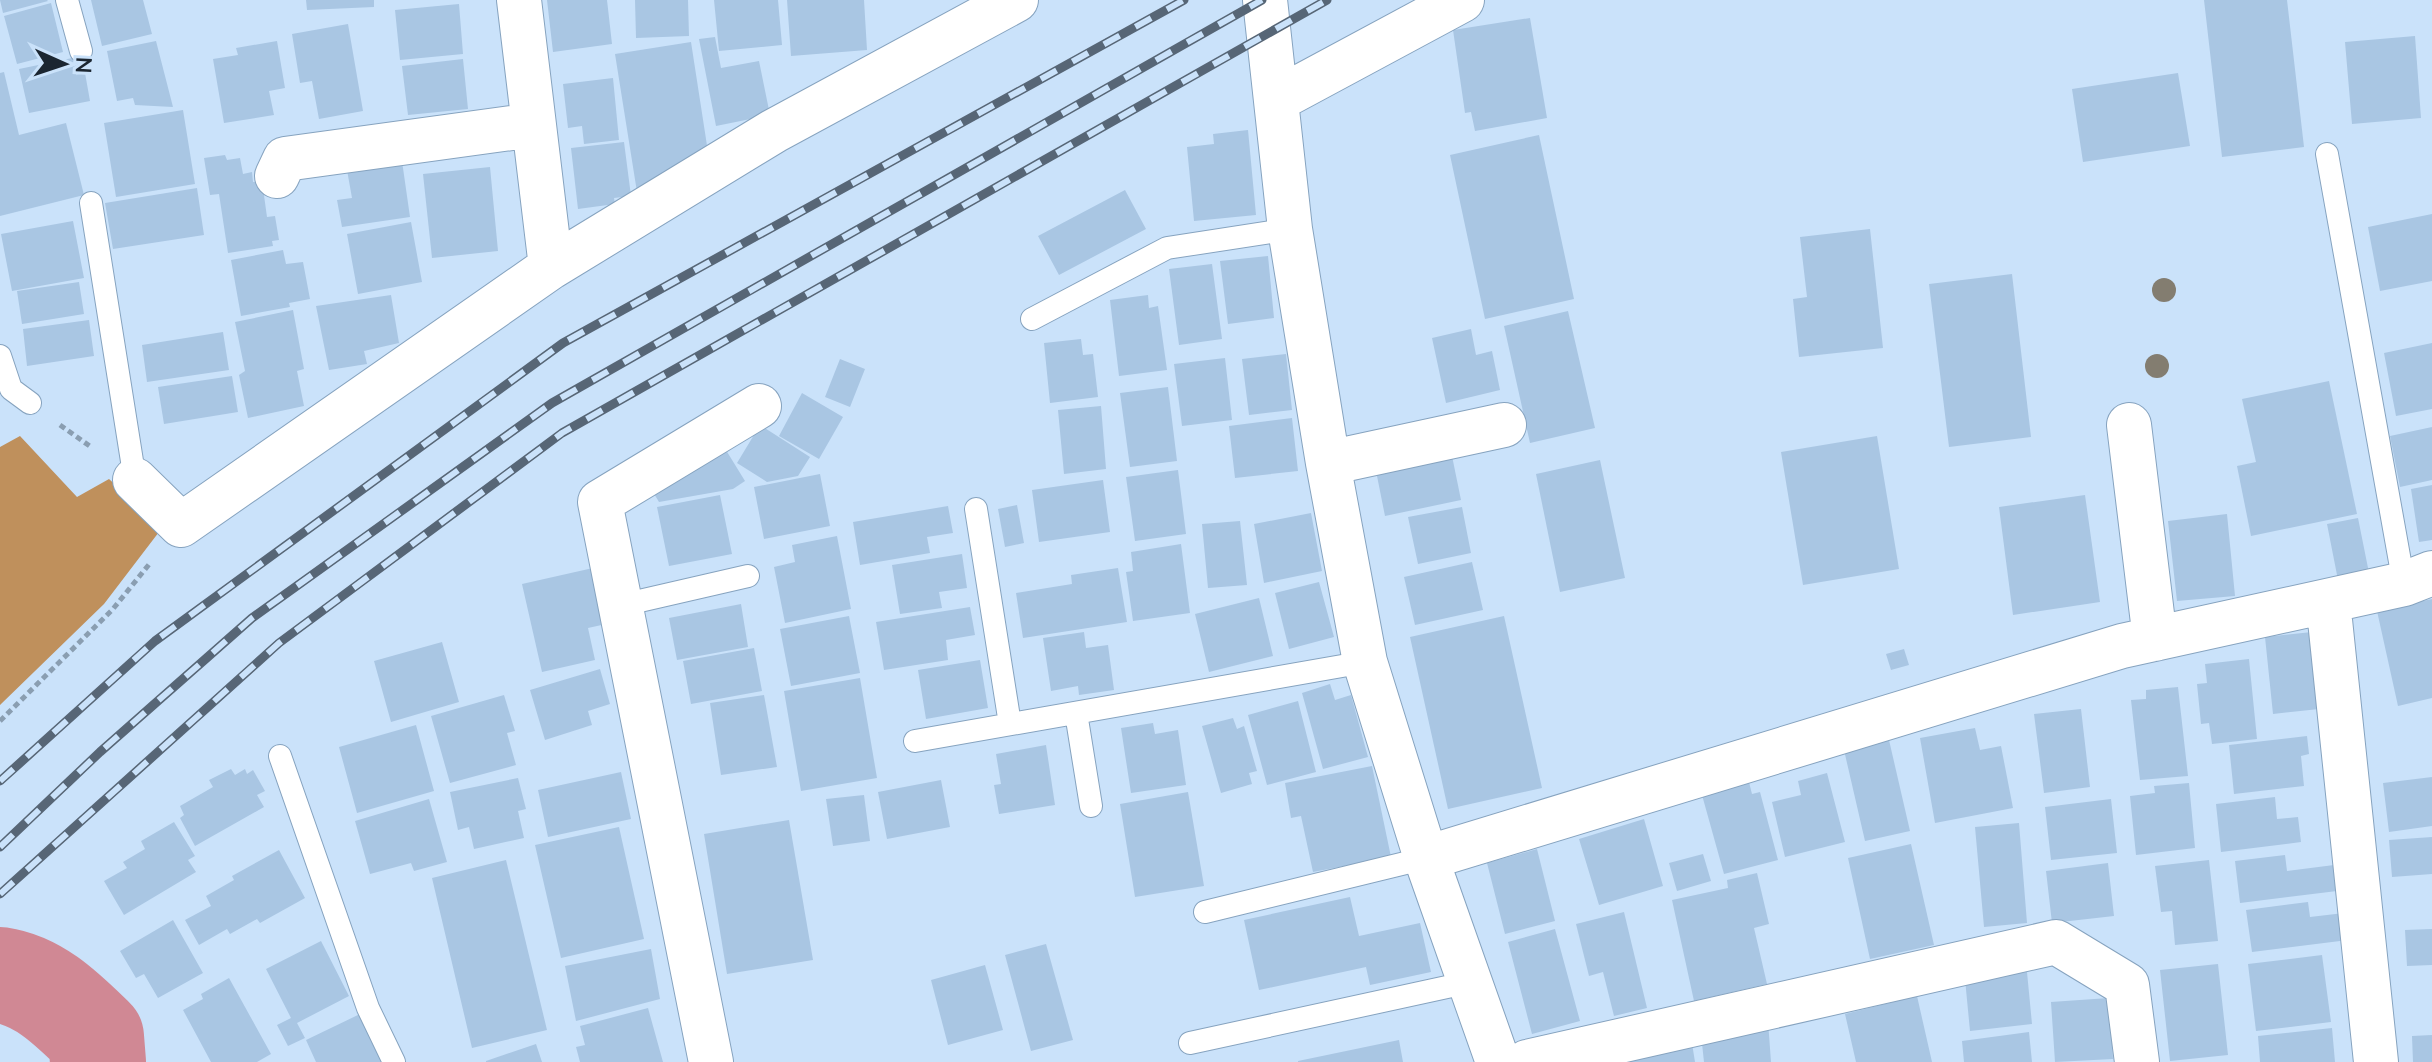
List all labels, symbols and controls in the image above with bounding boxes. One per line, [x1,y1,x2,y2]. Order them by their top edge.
north arrow [24,24,104,104]
text: N [68,56,98,74]

